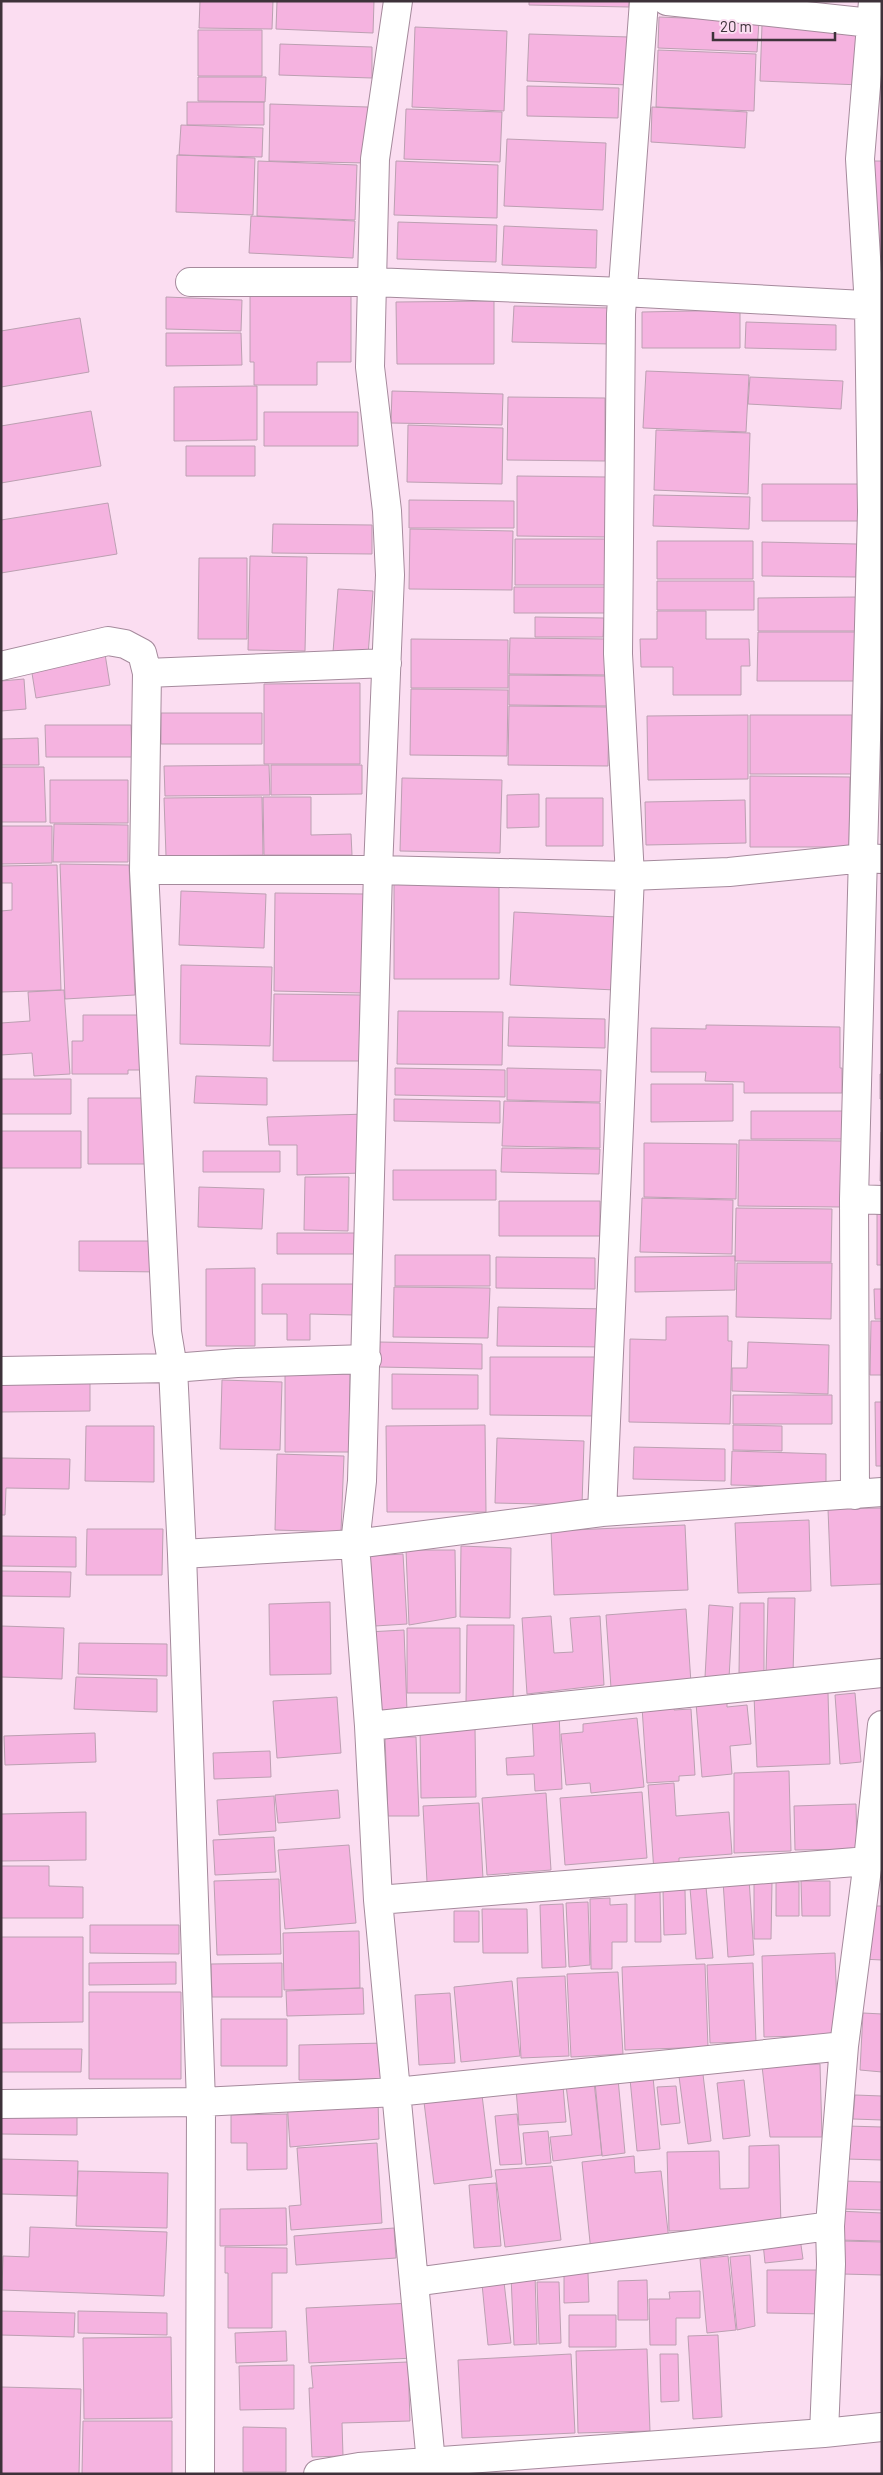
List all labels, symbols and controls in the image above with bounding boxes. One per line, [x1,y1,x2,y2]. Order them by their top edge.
scale bar [713,10,836,42]
text: 20 m [720,17,752,35]

